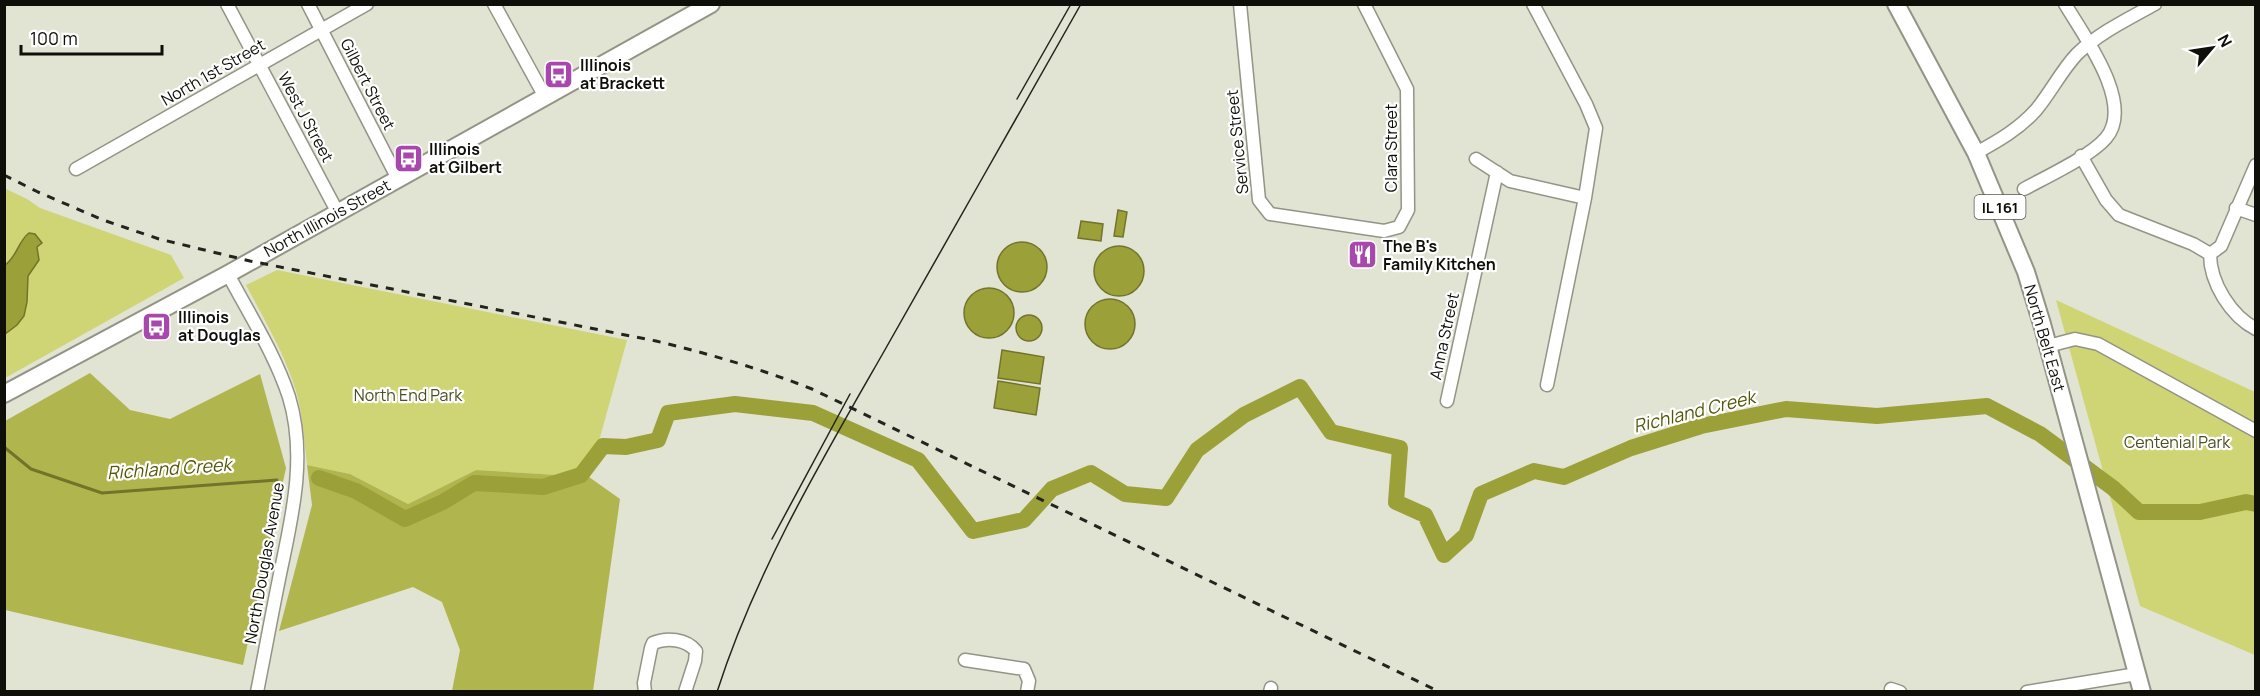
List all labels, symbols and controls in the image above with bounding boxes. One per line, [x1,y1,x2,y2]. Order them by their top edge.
scale bar [21,18,162,56]
north arrow [2182,18,2242,78]
text: 100 m [30,26,78,50]
text: N [2213,30,2238,51]
street label: North 1st Street [157,33,269,111]
street label: Gilbert Street [336,34,400,134]
place label: Illinois at Brackett [580,54,665,94]
bus stop icon: Illinois at Brackett [543,58,575,90]
street label: West J Street [273,68,339,166]
street label: Service Street [1221,89,1253,195]
street label: Clara Street [1380,104,1402,192]
place label: Illinois at Gilbert [429,138,502,178]
bus stop icon: Illinois at Gilbert [392,142,424,174]
street label: North Illinois Street [260,174,394,262]
road number: IL 161 [1974,195,2026,219]
place label: The B's Family Kitchen [1383,235,1496,275]
restaurant icon: The B's Family Kitchen [1346,239,1378,271]
street label: North Belt East [2019,282,2071,394]
street label: Anna Street [1424,291,1464,381]
place label: Illinois at Douglas [178,306,261,346]
bus stop icon: Illinois at Douglas [141,310,173,342]
park label: North End Park [354,384,463,406]
water label: Richland Creek [1631,384,1760,438]
park label: Centenial Park [2124,431,2231,453]
water label: Richland Creek [106,451,235,484]
street label: North Douglas Avenue [239,481,289,645]

